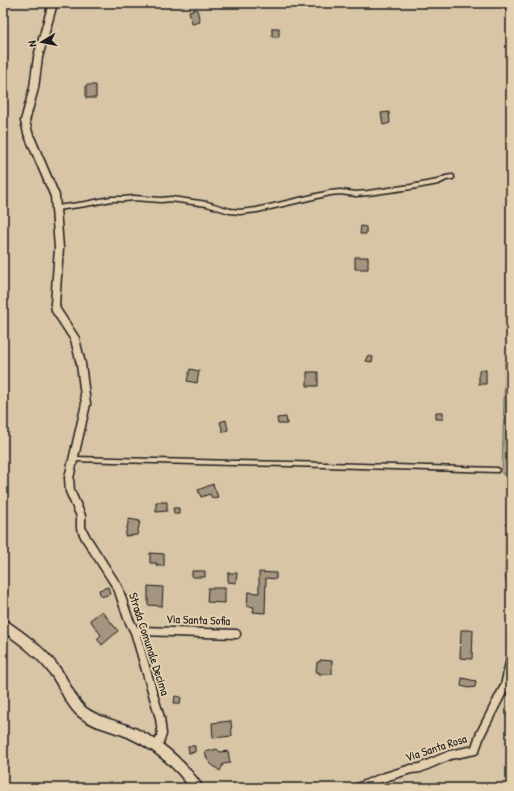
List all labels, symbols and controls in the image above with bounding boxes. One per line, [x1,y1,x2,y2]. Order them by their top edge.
north arrow [22,22,62,62]
text: N [25,39,40,48]
street label: Strada Comunale Decima [125,590,174,698]
street label: Via Santa Sofia [166,610,231,629]
street label: Via Santa Rosa [403,730,469,765]

